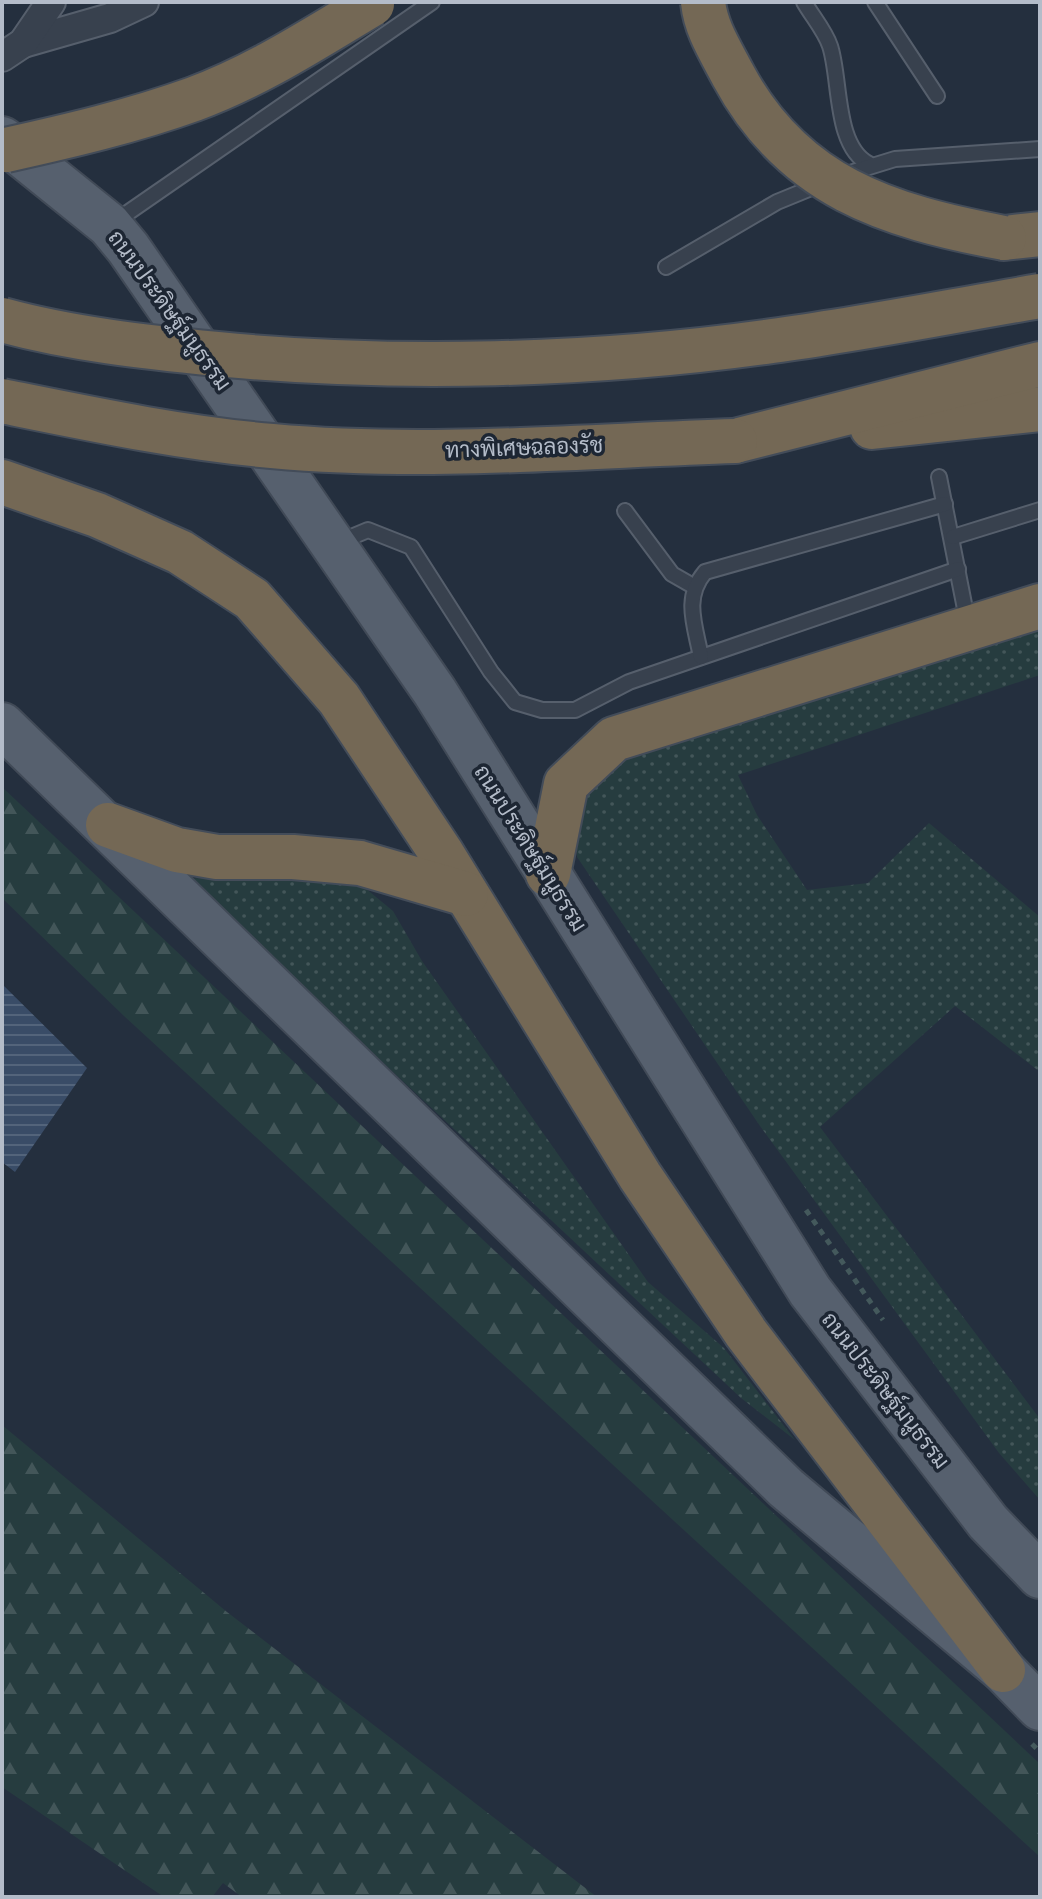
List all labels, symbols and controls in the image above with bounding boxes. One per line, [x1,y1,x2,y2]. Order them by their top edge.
street label: ถนนประดิษฐ์มนูธรรม [101,224,238,397]
street label: ทางพิเศษฉลองรัช [445,431,603,464]
street label: ถนนประดิษฐ์มนูธรรม [467,759,594,938]
street label: ถนนประดิษฐ์มนูธรรม [814,1306,956,1475]

